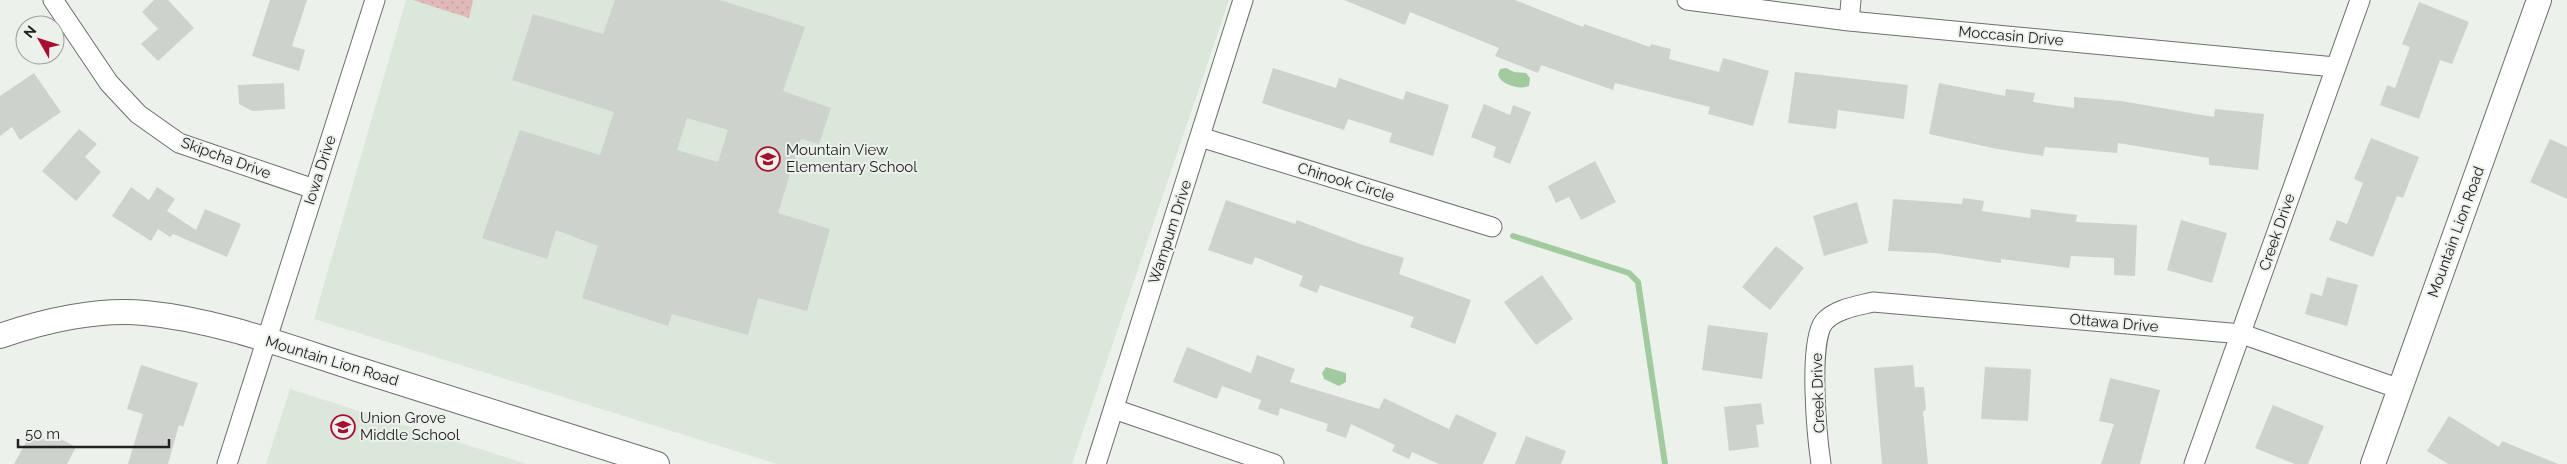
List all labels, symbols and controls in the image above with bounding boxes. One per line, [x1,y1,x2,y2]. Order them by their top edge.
north arrow [15,15,65,65]
street label: Moccasin Drive [1958,22,2064,50]
text: N [20,23,39,41]
street label: Skipcha Drive [179,133,274,183]
street label: Iowa Drive [300,133,340,207]
place label: Mountain View Elementary School [786,141,918,176]
school or university icon: Mountain View Elementary School [755,146,781,172]
street label: Chinook Circle [1295,159,1397,205]
street label: Mountain Lion Road [2424,164,2488,300]
street label: Wampum Drive [1145,177,1195,286]
street label: Creek Drive [2255,191,2299,273]
street label: Ottawa Drive [2069,310,2159,336]
street label: Mountain Lion Road [263,332,401,390]
street label: Creek Drive [1808,352,1828,434]
place label: Union Grove Middle School [360,409,461,444]
school or university icon: Union Grove Middle School [330,414,356,440]
scale bar [18,416,169,448]
text: 50 m [25,425,60,443]

